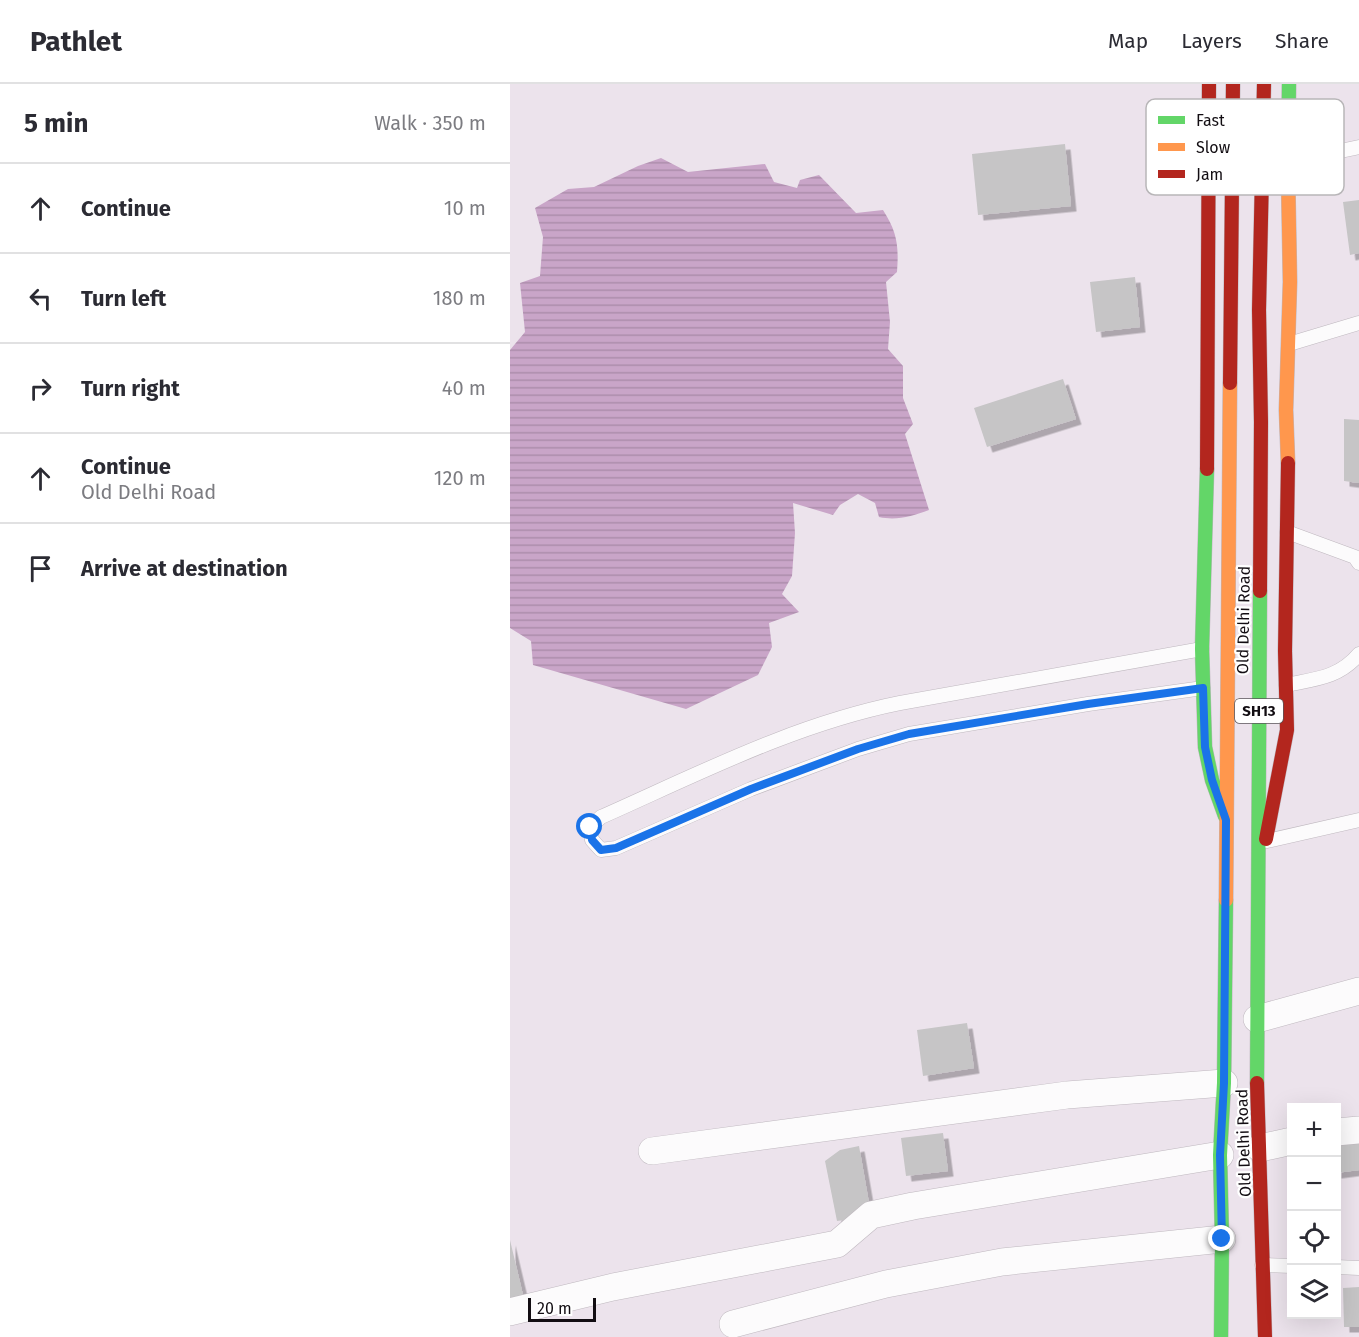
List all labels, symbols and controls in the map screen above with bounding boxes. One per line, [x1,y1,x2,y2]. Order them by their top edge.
text: Pathlet [30,25,122,58]
text: Map [1108,28,1148,54]
text: Layers [1181,28,1242,54]
text: Share [1275,28,1329,54]
legend [1146,99,1344,195]
text: 5 min [24,108,88,139]
text: Walk · 350 m [374,111,486,135]
text: Fast [1196,111,1225,130]
text: Slow [1196,138,1231,157]
text: Jam [1196,165,1223,184]
icon: ahead [24,192,57,225]
text: Continue [81,195,171,222]
text: 10 m [444,196,486,220]
icon: left [24,282,57,315]
text: Turn left [81,285,166,312]
text: 180 m [433,286,486,310]
icon: right [24,372,57,405]
text: Turn right [81,375,180,402]
text: 40 m [442,376,486,400]
text: Continue [81,453,171,480]
icon: ahead [24,462,57,495]
text: 120 m [434,466,486,490]
text: Old Delhi Road [81,480,216,504]
icon: arrive [24,552,57,585]
text: Arrive at destination [81,555,288,582]
street label: Old Delhi Road [1233,566,1254,674]
road number: SH13 [1235,699,1283,723]
route start [576,813,602,839]
street label: Old Delhi Road [1232,1089,1255,1197]
map controls [1287,1103,1341,1319]
button: + [1287,1103,1341,1157]
button: − [1287,1157,1341,1211]
button: locate [1287,1211,1341,1265]
route end [1208,1225,1234,1251]
button: layers [1287,1265,1341,1319]
scale bar [528,1295,596,1322]
text: 20 m [537,1299,572,1318]

